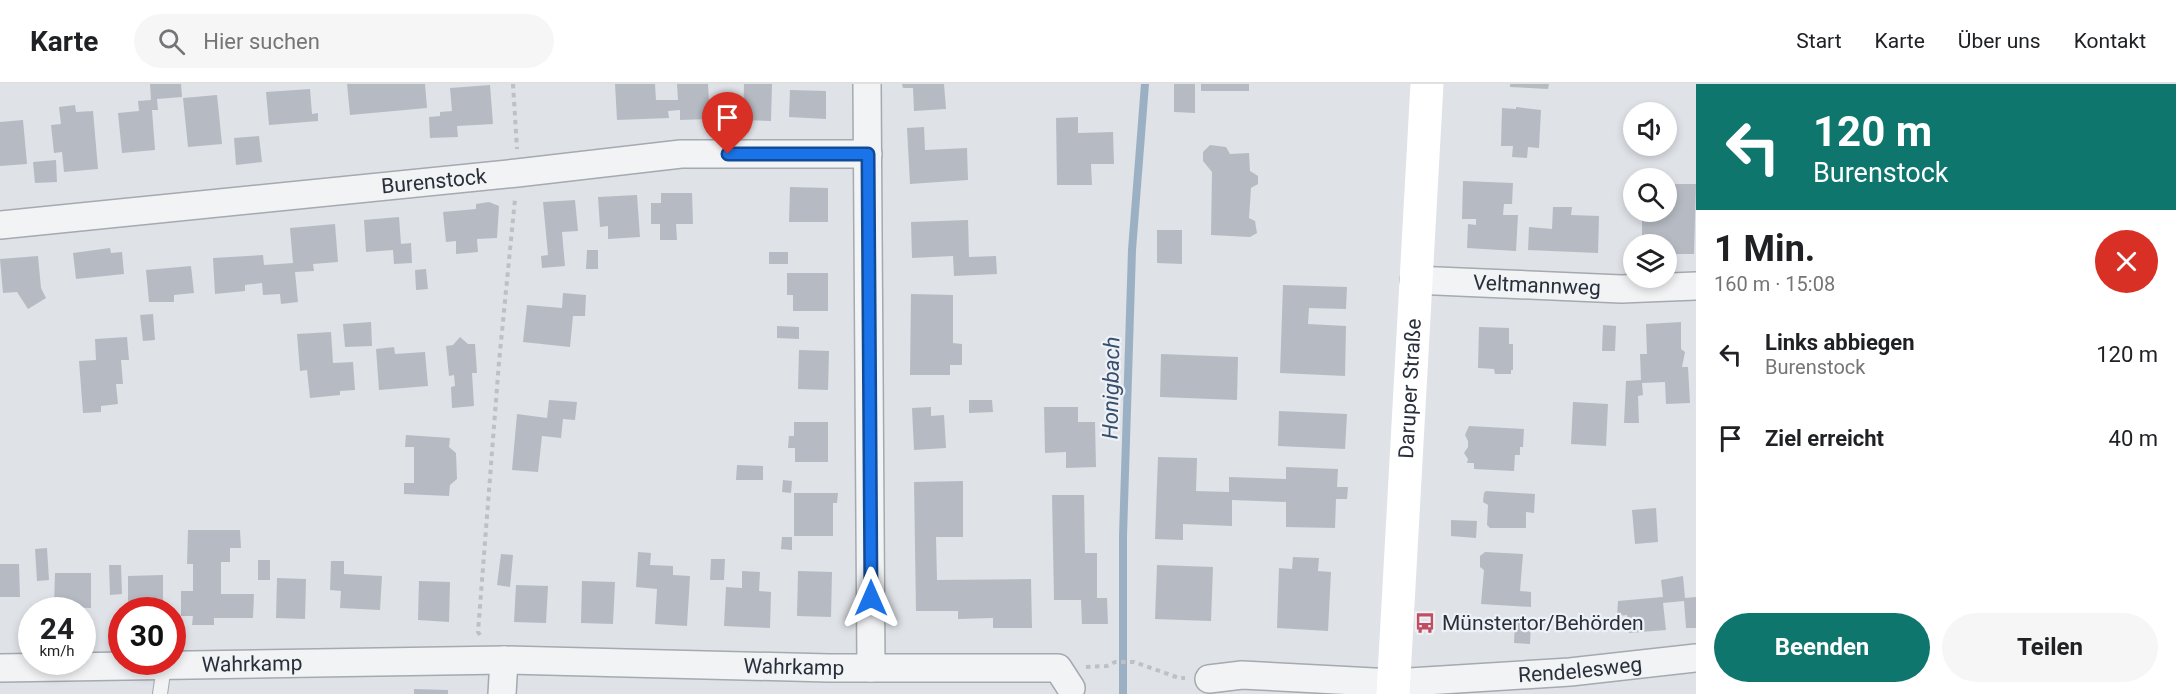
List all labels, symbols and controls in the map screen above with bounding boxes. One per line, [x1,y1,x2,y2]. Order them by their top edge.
search box [134,14,554,68]
text: Karte [30,25,98,58]
icon: search [155,25,188,58]
text: Hier suchen [203,29,320,54]
text: Start [1796,29,1842,53]
text: Karte [1875,29,1925,53]
text: Über uns [1958,29,2041,53]
text: Kontakt [2074,29,2146,53]
pin [702,92,753,154]
icon: arrive [711,101,744,134]
map controls [1623,102,1677,288]
button: sound [1623,102,1677,156]
text: 120 m [1813,107,1932,156]
icon: left [1714,108,1792,186]
text: Burenstock [1813,157,1949,189]
street label: Burenstock [380,164,488,199]
button: search [1623,168,1677,222]
text: 1 Min. [1714,228,1815,270]
button: close [2095,230,2158,293]
button: layers [1623,234,1677,288]
street label: Veltmannweg [1473,271,1601,300]
text: 160 m · 15:08 [1714,272,1835,296]
street label: Daruper Straße [1394,318,1426,459]
text: Links abbiegen [1765,330,1915,355]
water label: Honigbach [1098,336,1124,440]
icon: left [1714,338,1747,371]
text: 120 m [2096,342,2158,367]
text: Burenstock [1765,355,1865,379]
icon: arrive [1714,422,1747,455]
text: Ziel erreicht [1765,426,1884,451]
text: 40 m [2109,426,2158,451]
position arrow [839,566,903,630]
speed limit sign: 30 [108,597,186,675]
text: 24 [40,611,74,646]
bus stop icon: Münstertor/Behörden [1413,611,1437,635]
place label: Münstertor/Behörden [1442,611,1644,635]
button: Beenden [1714,613,1930,682]
button: Teilen [1942,613,2158,682]
text: km/h [39,642,75,660]
street label: Wahrkamp [201,651,303,677]
street label: Rendelesweg [1517,652,1643,687]
street label: Wahrkamp [743,654,844,680]

